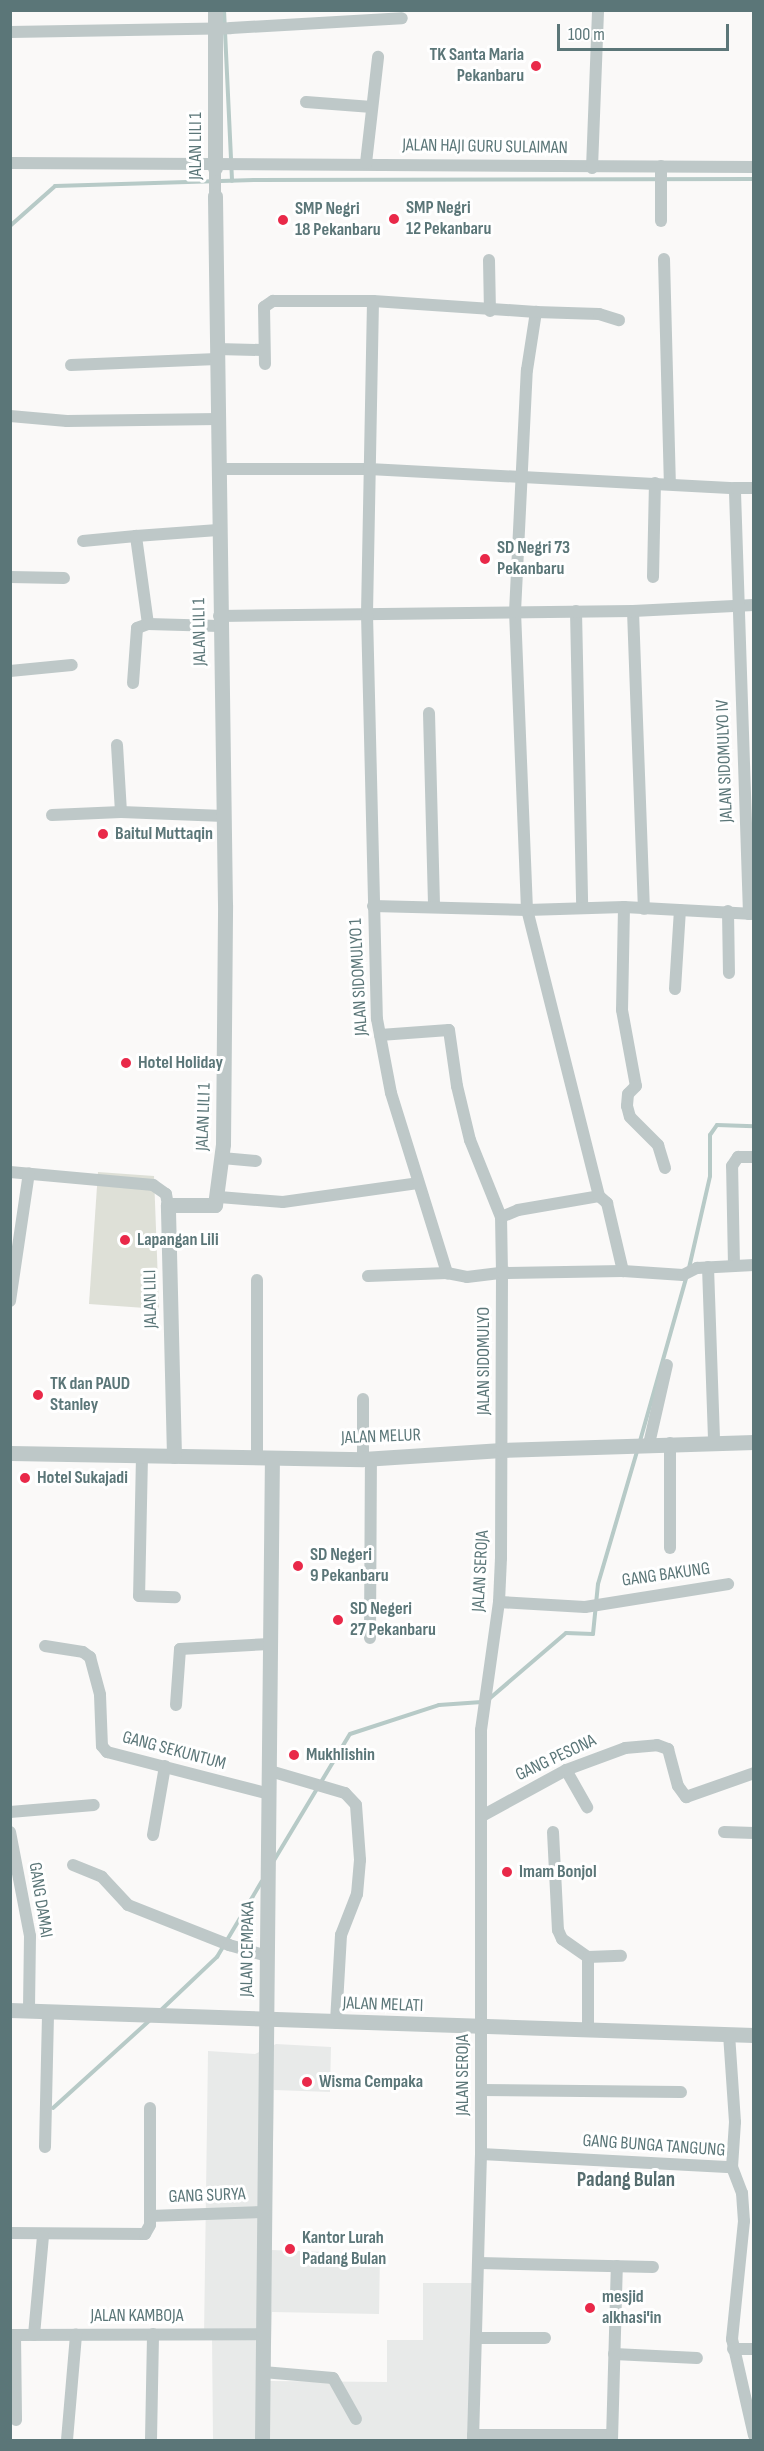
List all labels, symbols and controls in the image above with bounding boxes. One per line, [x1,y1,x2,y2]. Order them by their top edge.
scale bar [560,12,732,50]
text: 100 m [568,24,605,45]
place label: TK Santa Maria Pekanbaru [429,45,524,88]
marker: TK Santa Maria Pekanbaru [529,59,543,73]
street label: JALAN LILI 1 [185,112,207,180]
street label: JALAN HAJI GURU SULAIMAN [402,135,568,159]
place label: SMP Negri 12 Pekanbaru [406,198,491,240]
place label: SMP Negri 18 Pekanbaru [295,199,381,242]
marker: SMP Negri 12 Pekanbaru [387,212,401,226]
marker: SMP Negri 18 Pekanbaru [276,213,290,227]
place label: SD Negri 73 Pekanbaru [497,538,570,580]
marker: SD Negri 73 Pekanbaru [478,552,492,566]
street label: JALAN LILI 1 [189,598,211,666]
street label: JALAN SIDOMULYO IV [712,699,738,823]
place label: Baitul Muttaqin [115,823,213,845]
marker: Baitul Muttaqin [96,827,110,841]
street label: JALAN SIDOMULYO 1 [345,918,373,1036]
place label: Hotel Holiday [138,1052,223,1074]
marker: Hotel Holiday [119,1056,133,1070]
street label: JALAN LILI 1 [192,1083,216,1151]
place label: Lapangan Lili [137,1229,219,1251]
marker: Lapangan Lili [118,1233,132,1247]
street label: JALAN LILI [140,1270,162,1328]
street label: JALAN SIDOMULYO [473,1307,495,1415]
place label: TK dan PAUD Stanley [50,1374,130,1416]
marker: TK dan PAUD Stanley [31,1388,45,1402]
street label: JALAN MELUR [341,1425,421,1449]
place label: Hotel Sukajadi [37,1467,128,1489]
marker: Hotel Sukajadi [18,1471,32,1485]
street label: JALAN SEROJA [468,1530,494,1612]
place label: SD Negeri 9 Pekanbaru [310,1545,389,1588]
street label: GANG BAKUNG [621,1558,711,1592]
marker: SD Negeri 9 Pekanbaru [291,1559,305,1573]
place label: SD Negeri 27 Pekanbaru [350,1599,436,1642]
marker: SD Negeri 27 Pekanbaru [331,1613,345,1627]
street label: GANG SEKUNTUM [120,1727,228,1775]
street label: GANG PESONA [512,1730,600,1786]
place label: Mukhlishin [306,1744,375,1766]
marker: Mukhlishin [287,1748,301,1762]
street label: GANG DAMAI [23,1861,57,1939]
place label: Imam Bonjol [519,1861,597,1883]
marker: Imam Bonjol [500,1865,514,1879]
street label: JALAN CEMPAKA [236,1901,260,1997]
street label: JALAN MELATI [342,1993,424,2017]
street label: JALAN SEROJA [452,2034,474,2116]
place label: Wisma Cempaka [319,2071,423,2093]
marker: Wisma Cempaka [300,2075,314,2089]
street label: GANG BUNGA TANGUNG [582,2130,726,2162]
district label: Padang Bulan [577,2167,675,2193]
street label: GANG SURYA [168,2184,246,2208]
place label: Kantor Lurah Padang Bulan [302,2228,386,2270]
marker: Kantor Lurah Padang Bulan [283,2242,297,2256]
place label: mesjid alkhasi'in [602,2287,661,2330]
marker: mesjid alkhasi'in [583,2301,597,2315]
street label: JALAN KAMBOJA [91,2305,183,2327]

